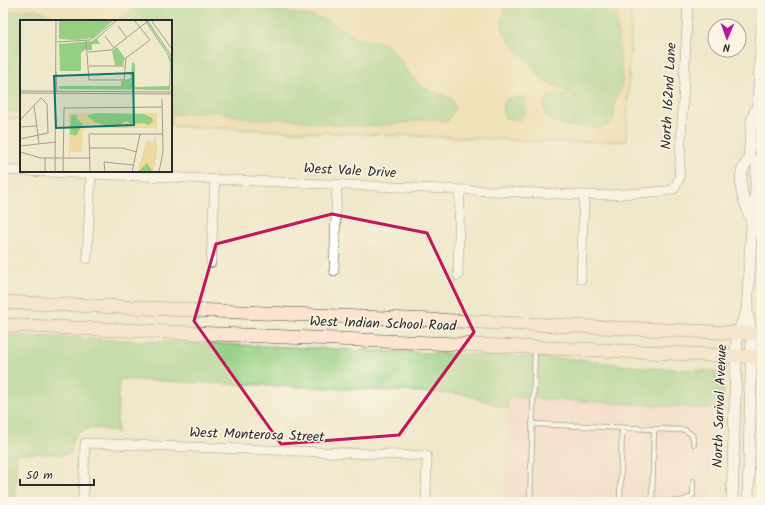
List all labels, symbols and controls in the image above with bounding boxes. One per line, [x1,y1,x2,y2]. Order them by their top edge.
north arrow [707,18,747,58]
inset map [20,20,172,172]
text: N [723,38,730,56]
street label: North 162nd Lane [655,41,683,150]
street label: West Vale Drive [303,158,398,184]
street label: West Indian School Road [309,310,458,338]
street label: North Sarival Avenue [707,343,733,468]
street label: West Monterosa Street [189,422,326,448]
scale bar [20,461,94,487]
text: 50 m [26,466,53,485]

